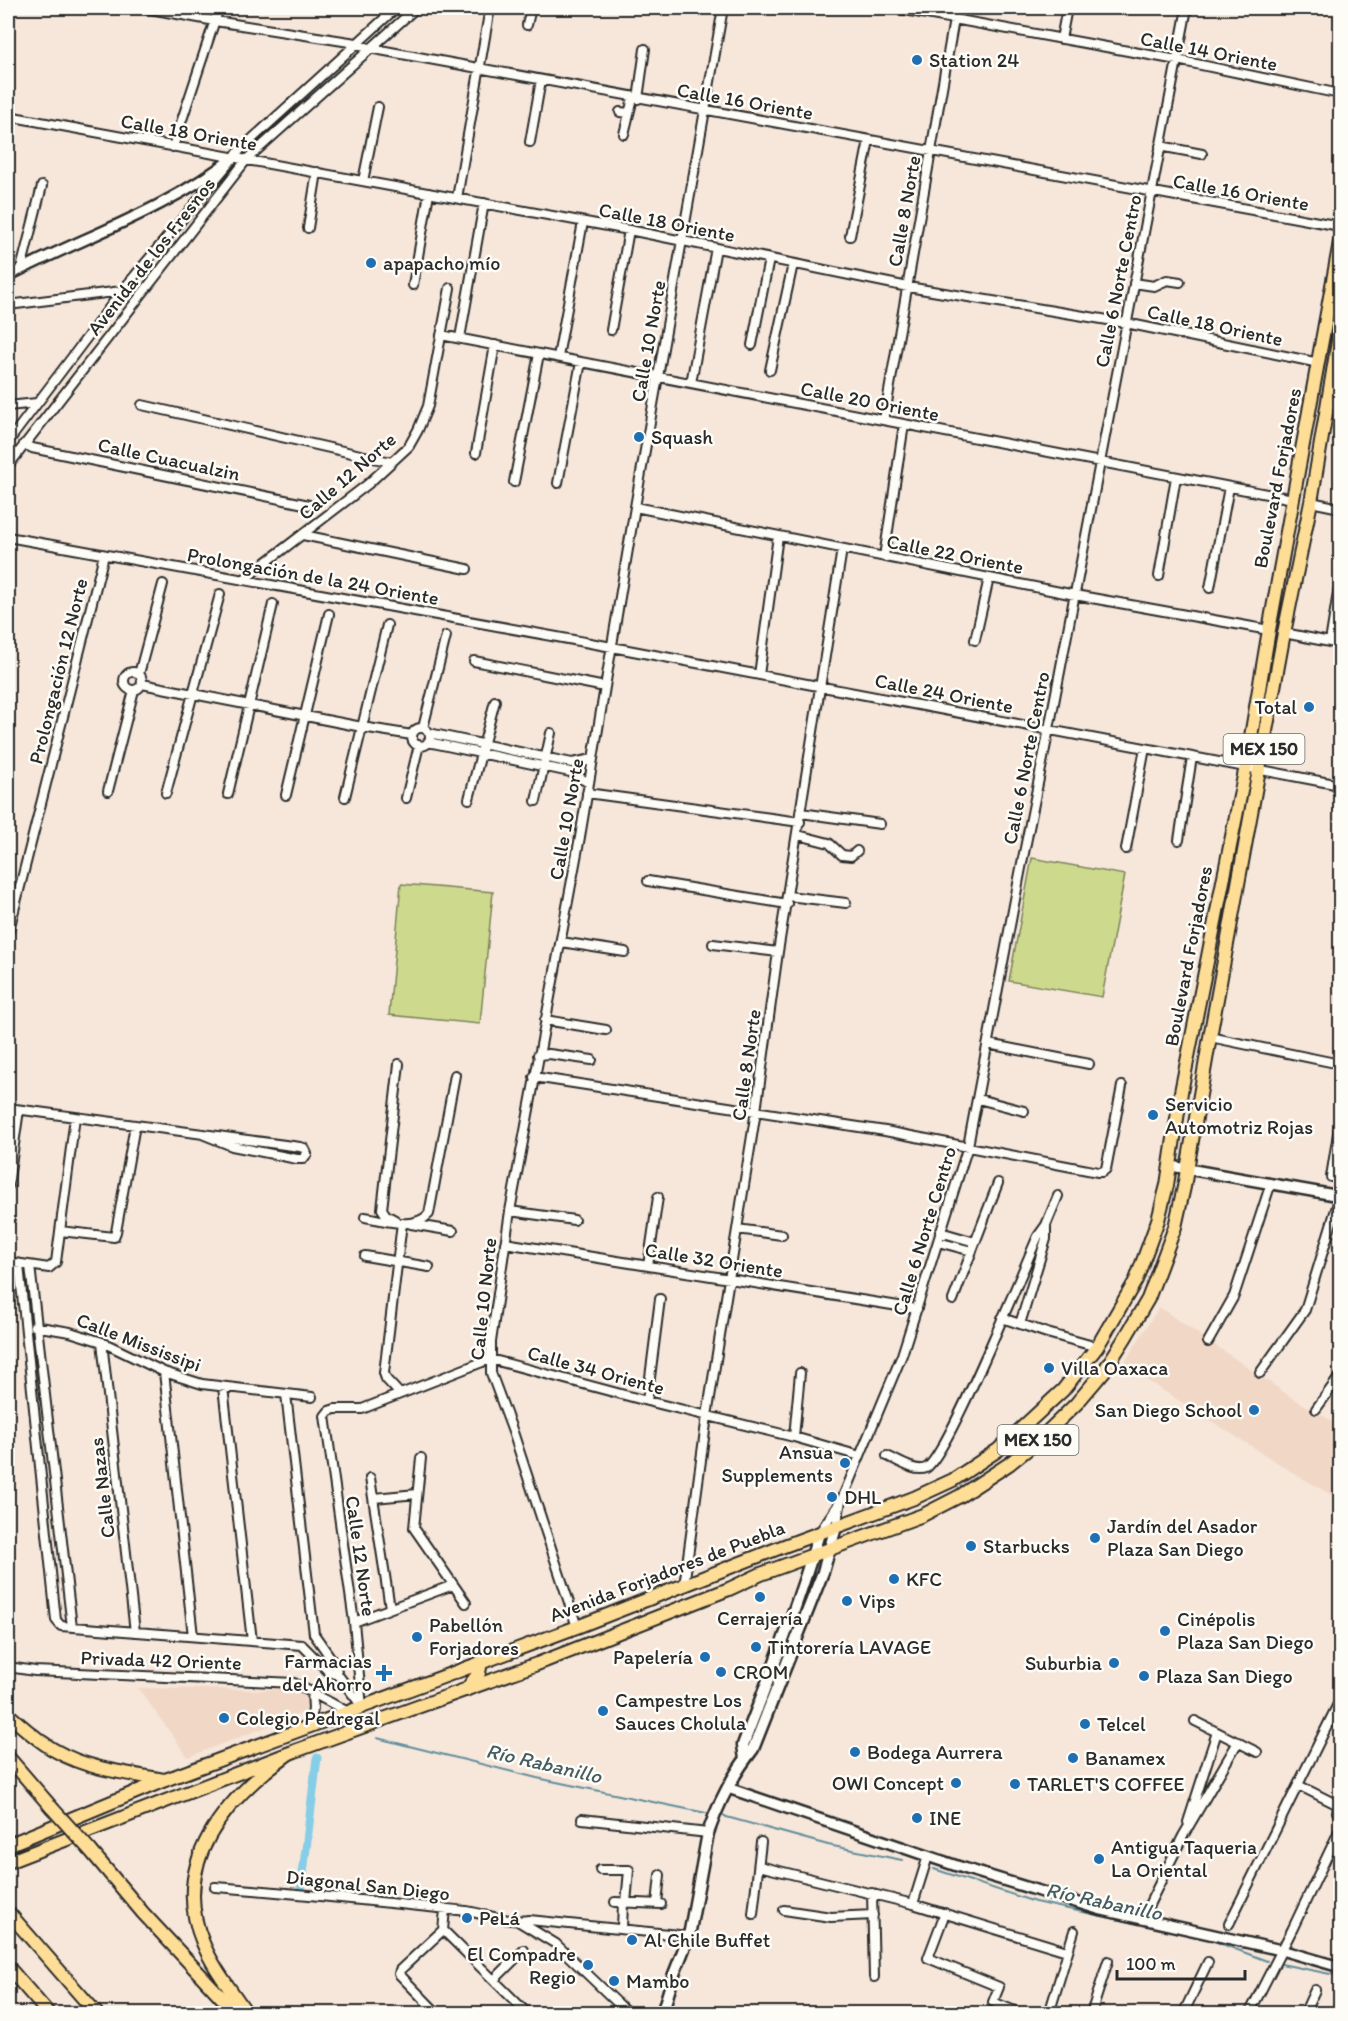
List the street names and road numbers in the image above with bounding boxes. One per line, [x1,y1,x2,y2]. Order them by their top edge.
street label: Calle 14 Oriente [1138,26,1280,76]
street label: Calle 16 Oriente [675,77,815,125]
street label: Calle 18 Oriente [119,108,259,156]
street label: Calle 8 Norte [882,153,926,269]
street label: Calle 16 Oriente [1171,168,1311,216]
street label: Avenida de los Fresnos [82,172,220,340]
street label: Calle 6 Norte Centro [1089,192,1147,370]
street label: Calle 18 Oriente [597,197,737,247]
street label: Calle 10 Norte [625,278,671,404]
street label: Calle 18 Oriente [1145,299,1285,351]
street label: Calle 20 Oriente [799,376,941,426]
street label: Boulevard Forjadores [1248,386,1306,570]
street label: Calle 12 Norte [293,427,401,525]
street label: Calle Cuacualzin [96,432,242,486]
street label: Calle 22 Oriente [884,529,1026,579]
street label: Prolongación de la 24 Oriente [185,542,441,610]
street label: Prolongación 12 Norte [23,576,93,766]
street label: Calle 24 Oriente [873,668,1015,718]
street label: Calle 6 Norte Centro [997,669,1055,847]
road number: MEX 150 [1224,734,1304,764]
street label: Calle 10 Norte [543,756,589,882]
street label: Boulevard Forjadores [1159,864,1217,1048]
street label: Calle 8 Norte [726,1008,766,1122]
street label: Calle 6 Norte Centro [887,1143,961,1319]
street label: Calle 10 Norte [465,1236,501,1362]
street label: Calle 32 Oriente [643,1237,785,1283]
street label: Calle Mississipi [73,1307,205,1377]
street label: Calle 34 Oriente [525,1340,667,1400]
road number: MEX 150 [998,1425,1078,1455]
street label: Calle Nazas [84,1436,120,1540]
street label: Calle 12 Norte [341,1494,381,1618]
street label: Avenida Forjadores de Puebla [546,1515,788,1627]
street label: Privada 42 Oriente [80,1645,242,1675]
street label: Diagonal San Diego [285,1864,451,1906]

